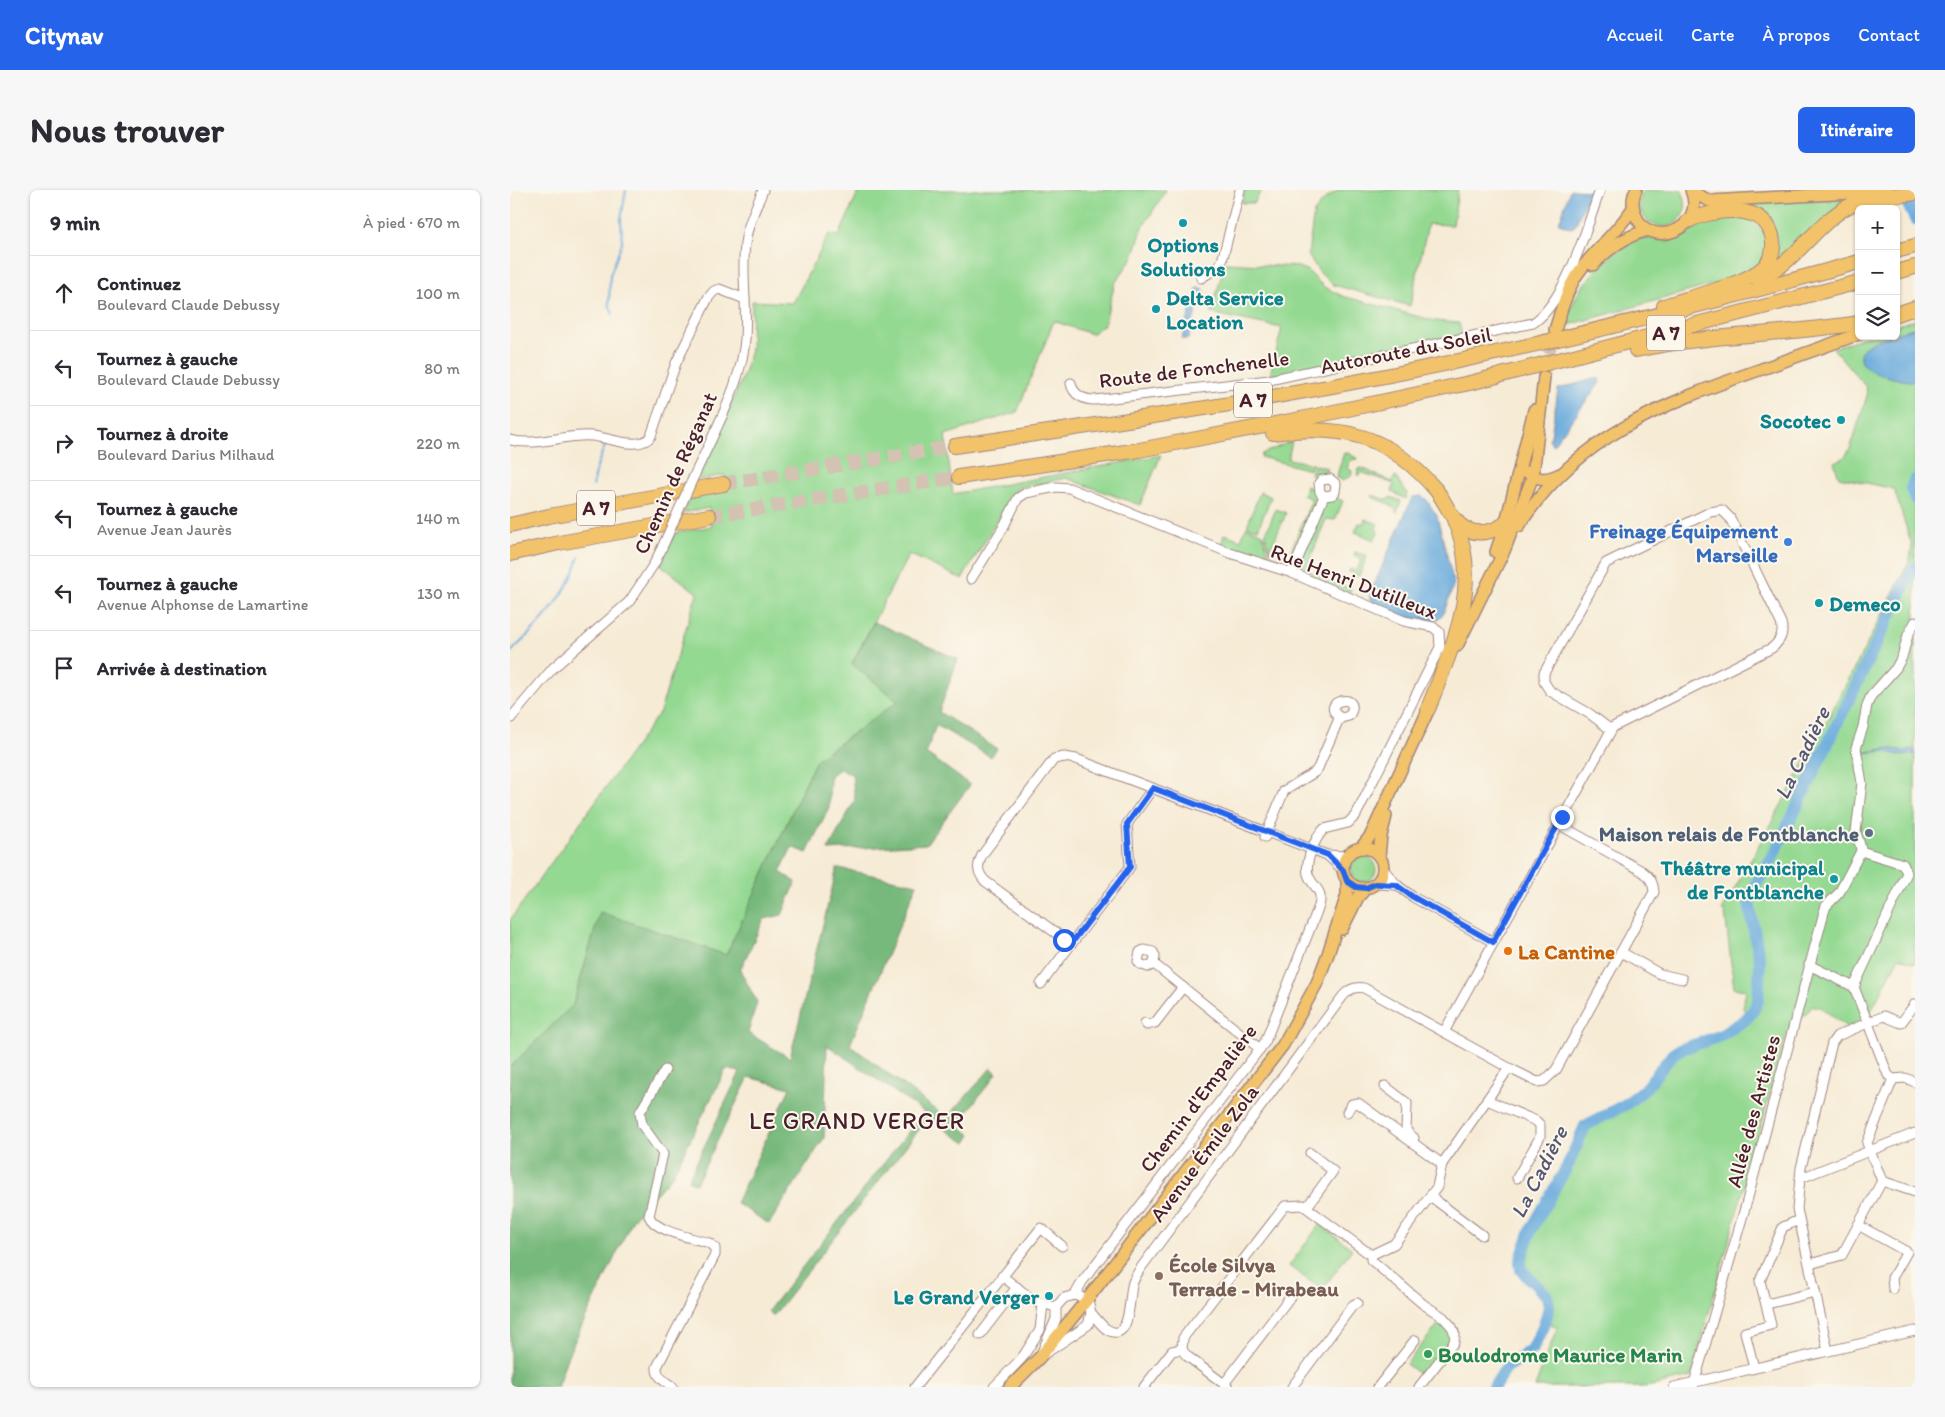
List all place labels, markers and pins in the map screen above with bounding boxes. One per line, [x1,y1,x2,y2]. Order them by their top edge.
marker: Options Solutions [1177,217,1189,229]
place label: Options Solutions [1140,232,1226,281]
place label: Delta Service Location [1166,285,1284,334]
marker: Delta Service Location [1150,303,1162,315]
place label: Socotec [1760,408,1831,433]
marker: Socotec [1835,414,1847,426]
place label: Freinage Équipement Marseille [1589,518,1778,567]
marker: Freinage Équipement Marseille [1782,536,1794,548]
place label: Demeco [1829,591,1901,616]
marker: Demeco [1813,597,1825,609]
place label: Maison relais de Fontblanche [1599,821,1859,846]
marker: Maison relais de Fontblanche [1863,827,1875,839]
place label: Théâtre municipal de Fontblanche [1660,855,1825,904]
marker: Théâtre municipal de Fontblanche [1828,873,1840,885]
place label: La Cantine [1518,939,1615,964]
marker: La Cantine [1502,945,1514,957]
place label: École Silvya Terrade - Mirabeau [1168,1252,1339,1301]
marker: École Silvya Terrade - Mirabeau [1153,1270,1165,1282]
place label: Le Grand Verger [893,1284,1040,1310]
marker: Le Grand Verger [1043,1290,1055,1302]
place label: Boulodrome Maurice Marin [1438,1342,1683,1367]
marker: Boulodrome Maurice Marin [1422,1348,1434,1360]

